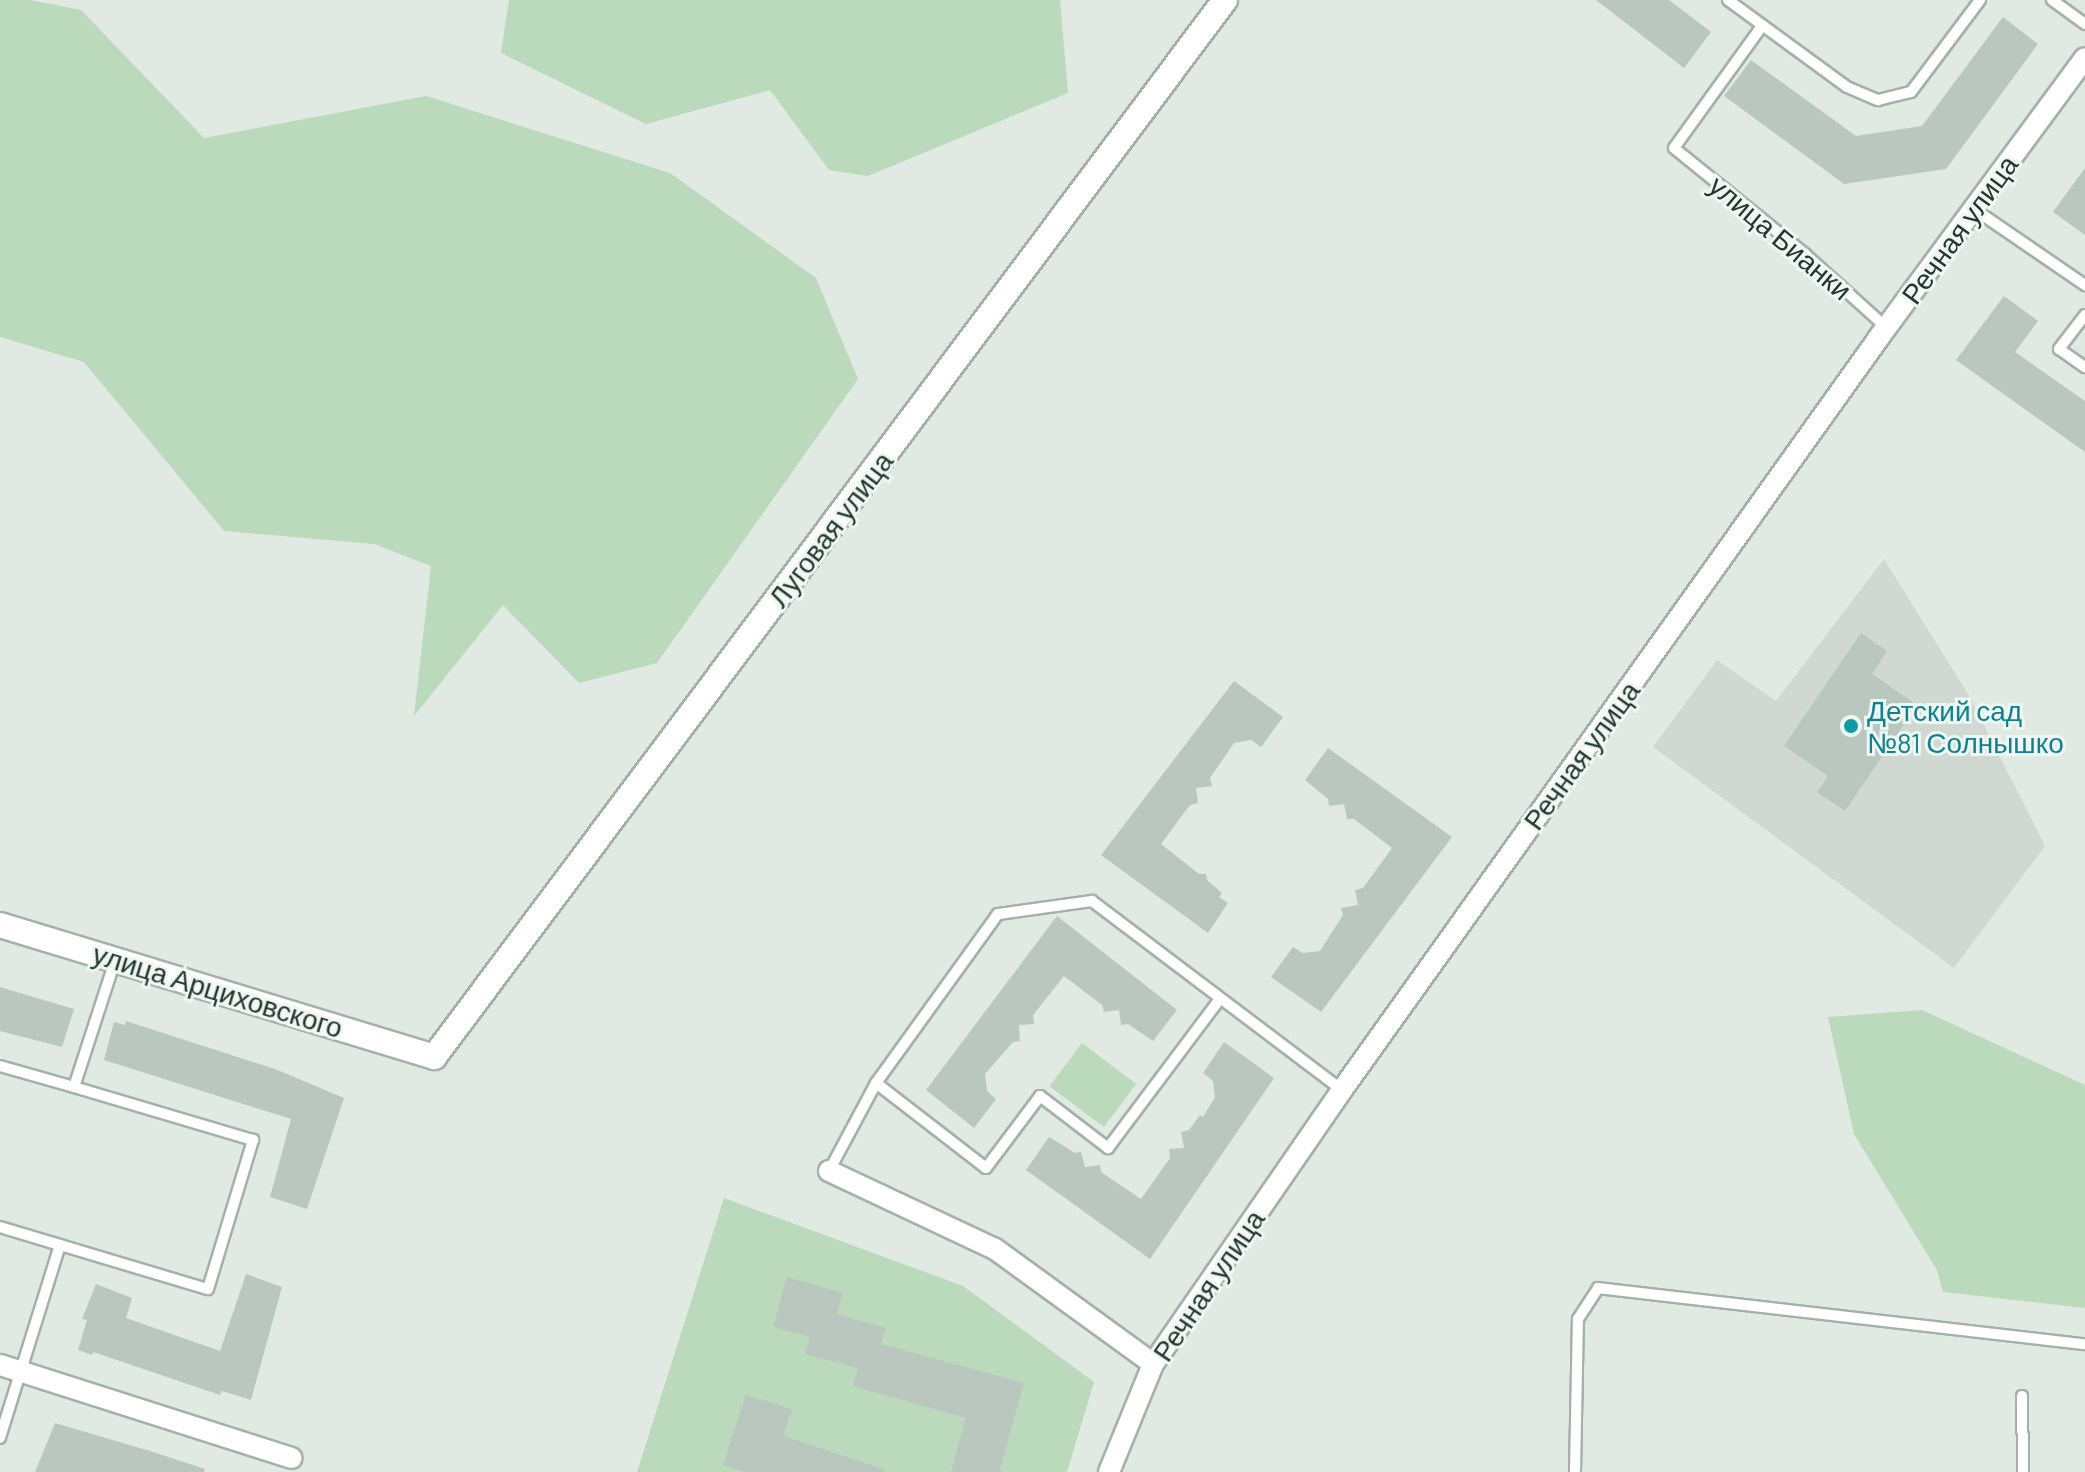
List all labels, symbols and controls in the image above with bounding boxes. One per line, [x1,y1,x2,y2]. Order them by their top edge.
street label: Речная улица [1894,148,2024,310]
street label: улица Бианки [1703,168,1859,306]
street label: Луговая улица [761,445,899,613]
street label: Речная улица [1516,674,1646,836]
place label: Детский сад №81 Солнышко [1867,693,2064,759]
marker: Детский сад №81 Солнышко [1842,717,1860,735]
street label: улица Арциховского [89,936,347,1044]
street label: Речная улица [1145,1203,1271,1367]

